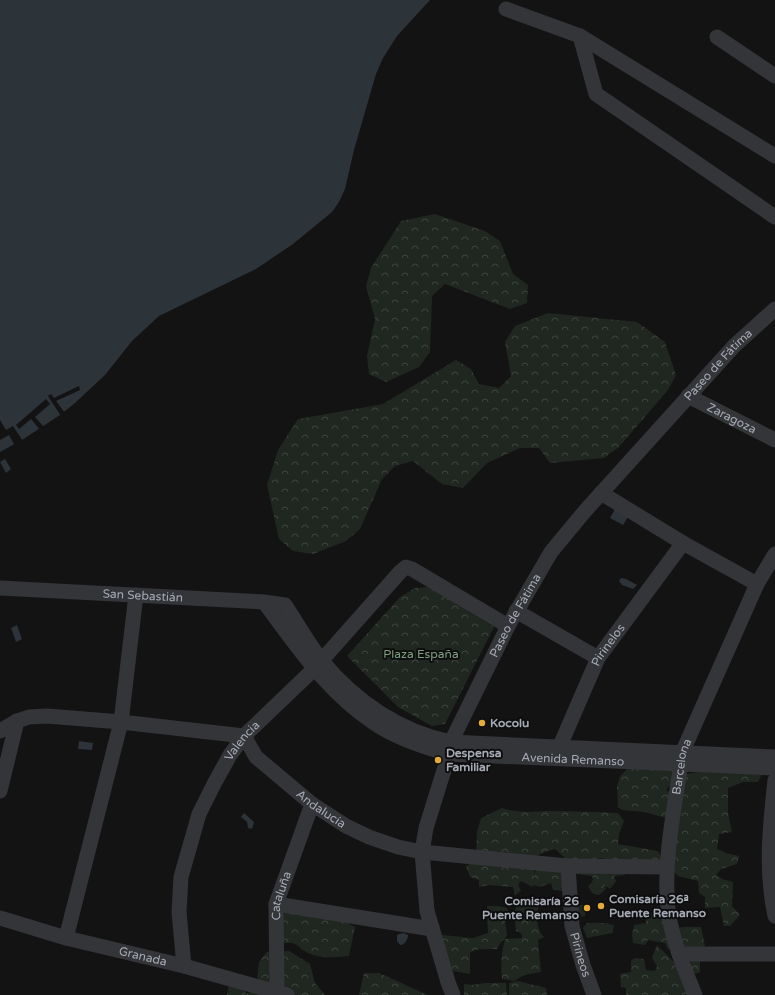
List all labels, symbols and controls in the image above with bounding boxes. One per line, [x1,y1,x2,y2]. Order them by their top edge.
street label: Paseo de Fátima [681,326,755,404]
street label: Zaragoza [705,400,759,436]
street label: Paseo de Fátima [487,571,544,660]
street label: San Sebastián [102,586,183,605]
street label: Pirinelos [588,621,628,668]
park label: Plaza España [383,647,459,661]
place label: Kocolu [490,716,529,730]
street label: Valencia [221,718,262,763]
marker: Kocolu [477,718,487,728]
street label: Barcelona [669,736,695,796]
place label: Despensa Familiar [446,746,502,774]
street label: Avenida Remanso [521,750,625,769]
marker: Despensa Familiar [433,755,443,765]
street label: Andalucía [294,787,348,831]
street label: Cataluña [269,869,294,920]
place label: Comisaría 26ª Puente Remanso [609,892,706,920]
place label: Comisaría 26 Puente Remanso [482,894,579,922]
marker: Comisaría 26ª Puente Remanso [596,901,606,911]
marker: Comisaría 26 Puente Remanso [582,903,592,913]
street label: Pirineos [567,931,594,979]
street label: Granada [118,944,168,969]

